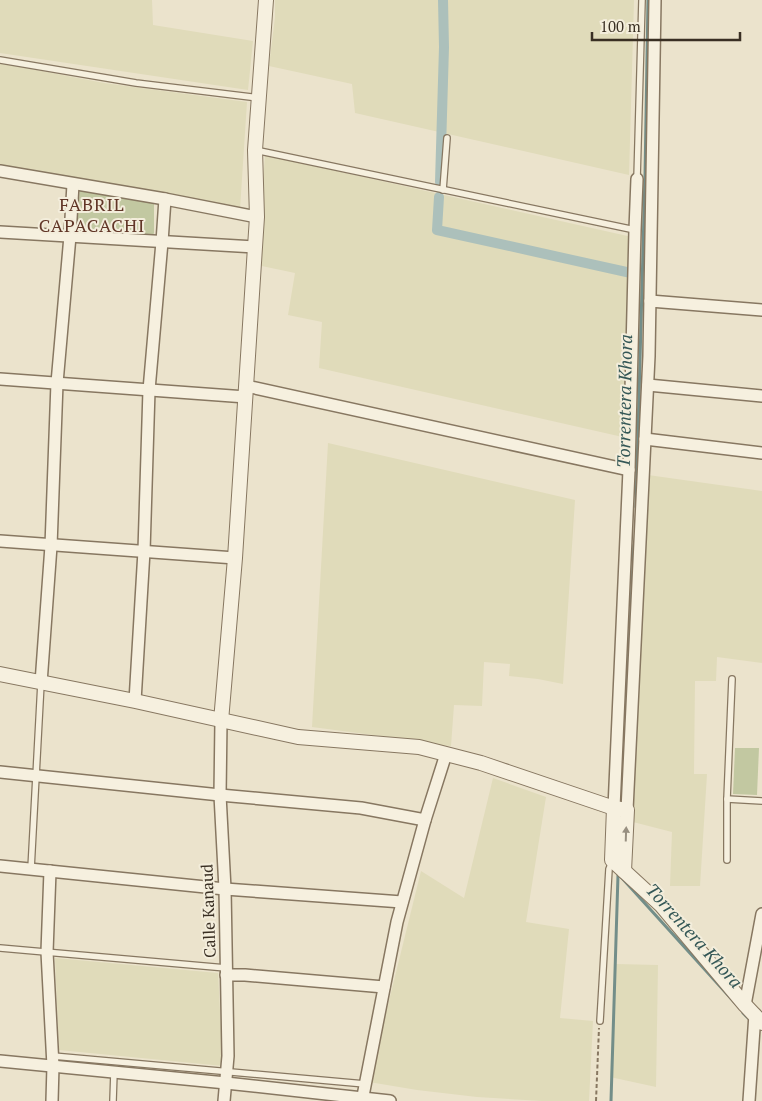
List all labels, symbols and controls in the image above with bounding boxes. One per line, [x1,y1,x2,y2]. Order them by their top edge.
scale bar [592,10,740,42]
text: 100 m [600,16,641,36]
district label: FABRIL CAPACACHI [39,192,145,237]
water label: Torrentera Khora [611,334,637,468]
one-way arrow [622,826,630,842]
street label: Calle Kanaud [195,864,221,958]
water label: Torrentera Khora [641,878,748,993]

